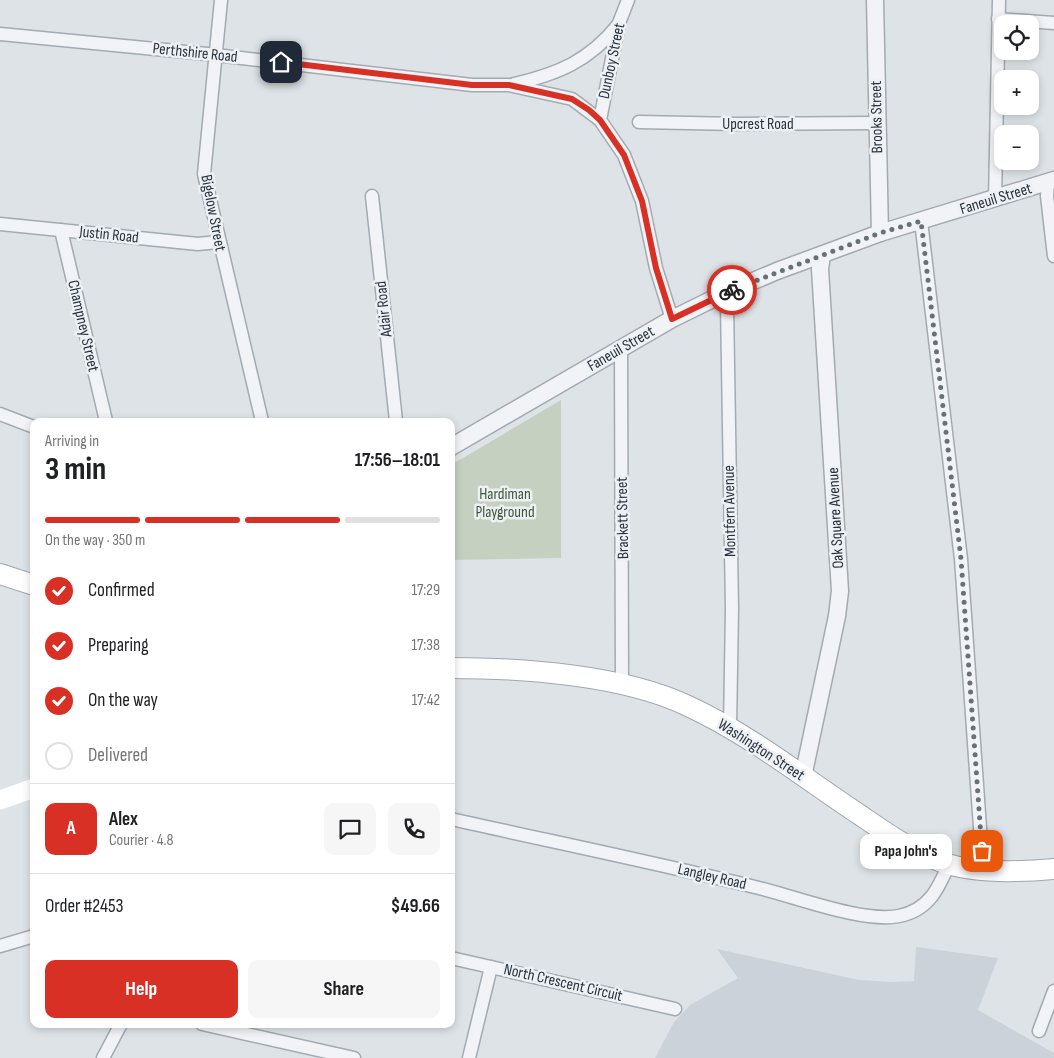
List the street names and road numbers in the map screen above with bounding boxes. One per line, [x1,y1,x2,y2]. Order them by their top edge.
street label: Dunboy Street [595,21,629,101]
street label: Perthshire Road [152,39,238,67]
street label: Brooks Street [867,80,887,154]
street label: Upcrest Road [722,115,794,134]
street label: Bigelow Street [196,173,230,253]
street label: Faneuil Street [958,179,1034,219]
street label: Justin Road [77,222,140,248]
street label: Champney Street [63,278,103,374]
street label: Adair Road [372,280,396,339]
street label: Faneuil Street [584,322,658,376]
street label: Montfern Avenue [720,465,740,557]
street label: Oak Square Avenue [824,467,848,569]
street label: Brackett Street [613,477,633,559]
street label: Washington Street [714,715,808,785]
street label: Langley Road [676,860,748,894]
street label: North Crescent Circuit [502,960,624,1006]

